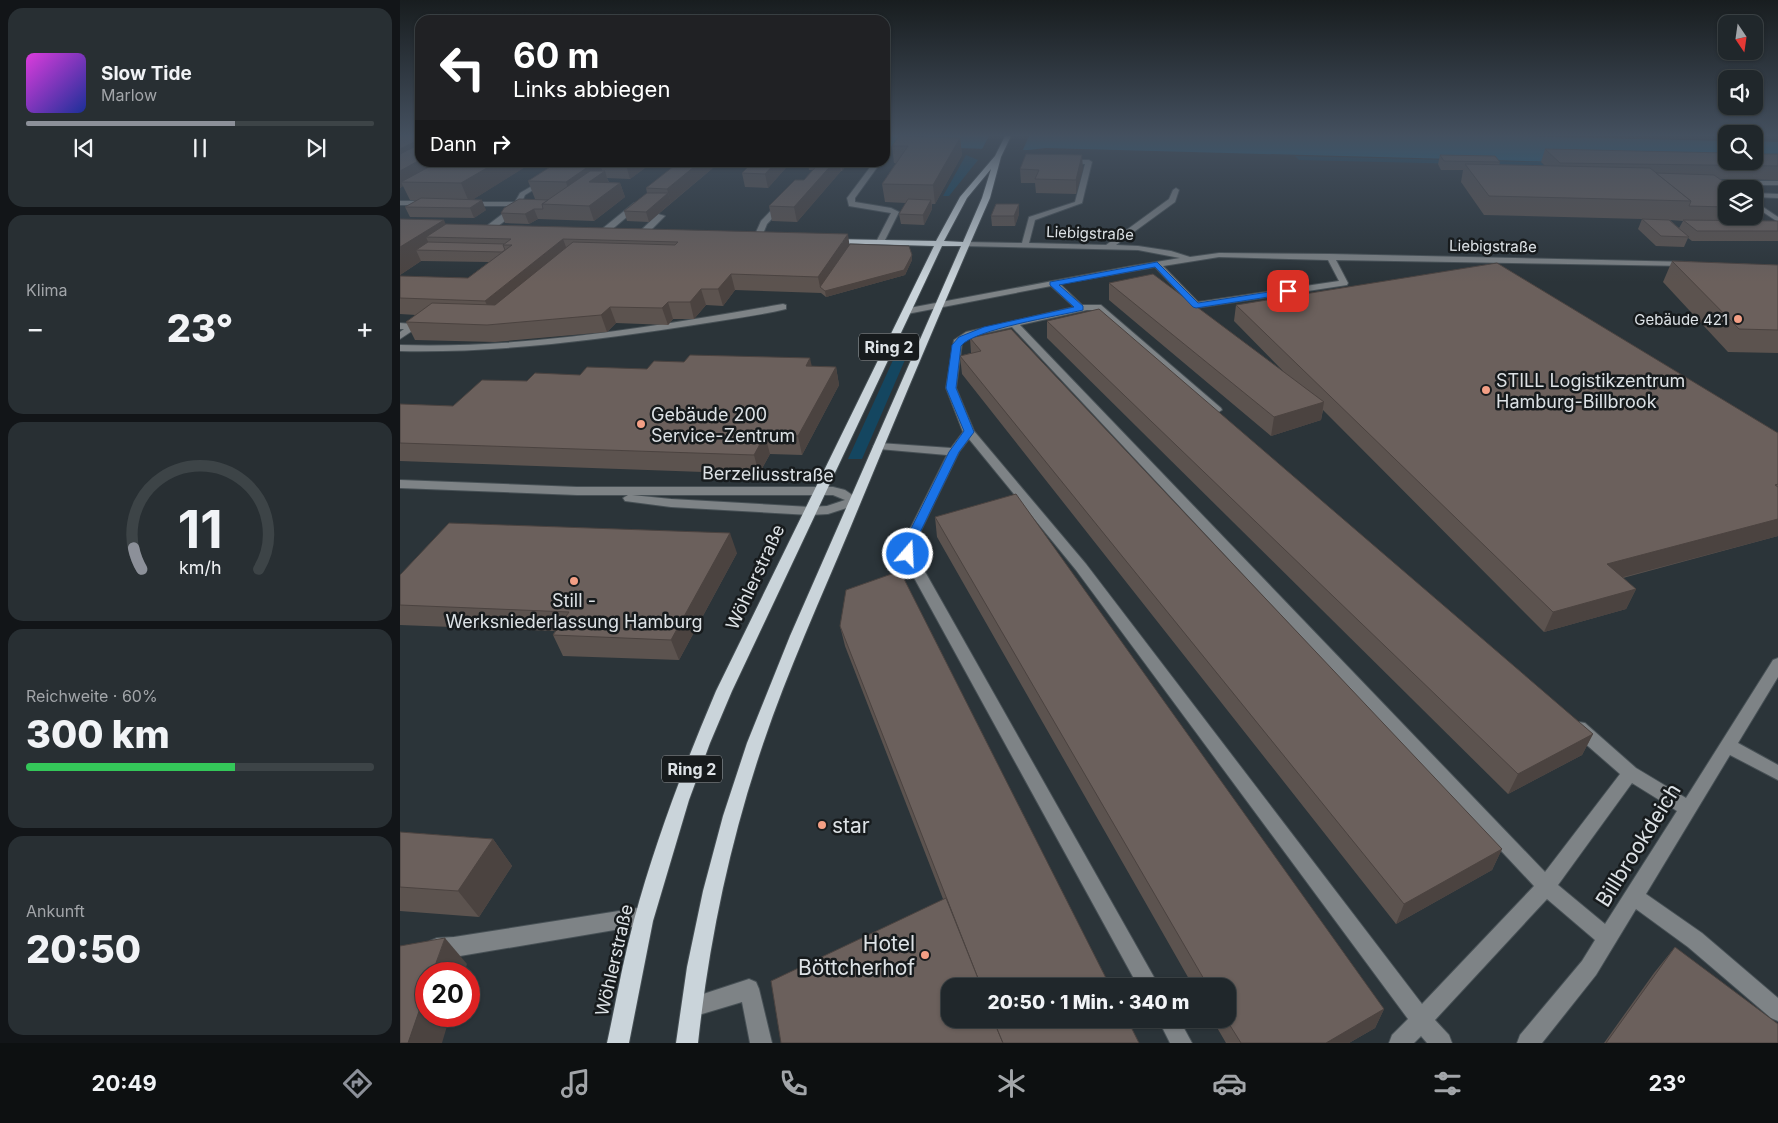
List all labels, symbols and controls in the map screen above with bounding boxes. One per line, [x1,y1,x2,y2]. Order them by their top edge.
north arrow [1718,15,1762,60]
map controls [1718,15,1763,225]
text: 60 m [513,34,600,76]
icon: left [430,35,495,100]
text: Slow Tide [101,62,192,85]
button: sound [1718,70,1763,115]
text: Links abbiegen [513,76,670,102]
text: Marlow [101,85,157,105]
button: search [1718,125,1763,170]
icon: right [487,130,515,158]
text: Dann [430,133,477,156]
icon: previous [70,134,98,162]
icon: pause [186,134,214,162]
icon: next [302,134,330,162]
button: layers [1718,180,1763,225]
street label: Liebigstraße [1046,222,1134,244]
street label: Liebigstraße [1449,236,1537,256]
pin [1267,270,1309,312]
icon: arrive [1274,277,1302,305]
text: Klima [26,280,68,300]
text: 23° [167,305,233,351]
place label: Gebäude 421 [1634,310,1728,329]
text: − [26,311,45,345]
text: + [355,311,374,345]
marker: Gebäude 421 [1732,313,1744,325]
road number: Ring 2 [859,334,919,361]
place label: STILL Logistikzentrum Hamburg-Billbrook [1496,370,1685,412]
marker: STILL Logistikzentrum Hamburg-Billbrook [1480,384,1492,396]
place label: Gebäude 200 Service-Zentrum [651,404,795,446]
marker: Gebäude 200 Service-Zentrum [635,418,647,430]
street label: Berzeliusstraße [702,462,834,486]
text: 11 [178,498,222,561]
street label: Wöhlerstraße [721,521,789,633]
position arrow [881,527,933,579]
text: km/h [179,557,221,578]
marker: Still - Werksniederlassung Hamburg [568,575,580,587]
place label: Still - Werksniederlassung Hamburg [445,590,703,632]
text: Reichweite · 60% [26,686,158,706]
text: 300 km [26,711,170,757]
road number: Ring 2 [662,756,722,782]
street label: Billbrookdeich [1590,779,1686,911]
place label: star [832,813,870,838]
marker: star [816,819,828,831]
text: Ankunft [26,901,85,921]
street label: Wöhlerstraße [591,902,637,1018]
text: 20:50 [26,926,141,972]
place label: Hotel Böttcherhof [798,931,915,980]
marker: Hotel Böttcherhof [919,949,931,961]
speed limit sign: 20 [415,962,480,1027]
text: 20:50 · 1 Min. · 340 m [988,991,1189,1014]
icon: directions [340,1066,375,1101]
icon: music [558,1066,593,1101]
icon: phone [776,1066,811,1101]
icon: climate [994,1066,1029,1101]
icon: car [1212,1066,1247,1101]
icon: filters [1430,1066,1465,1101]
text: 20:49 [92,1070,157,1096]
text: 23° [1648,1070,1686,1096]

